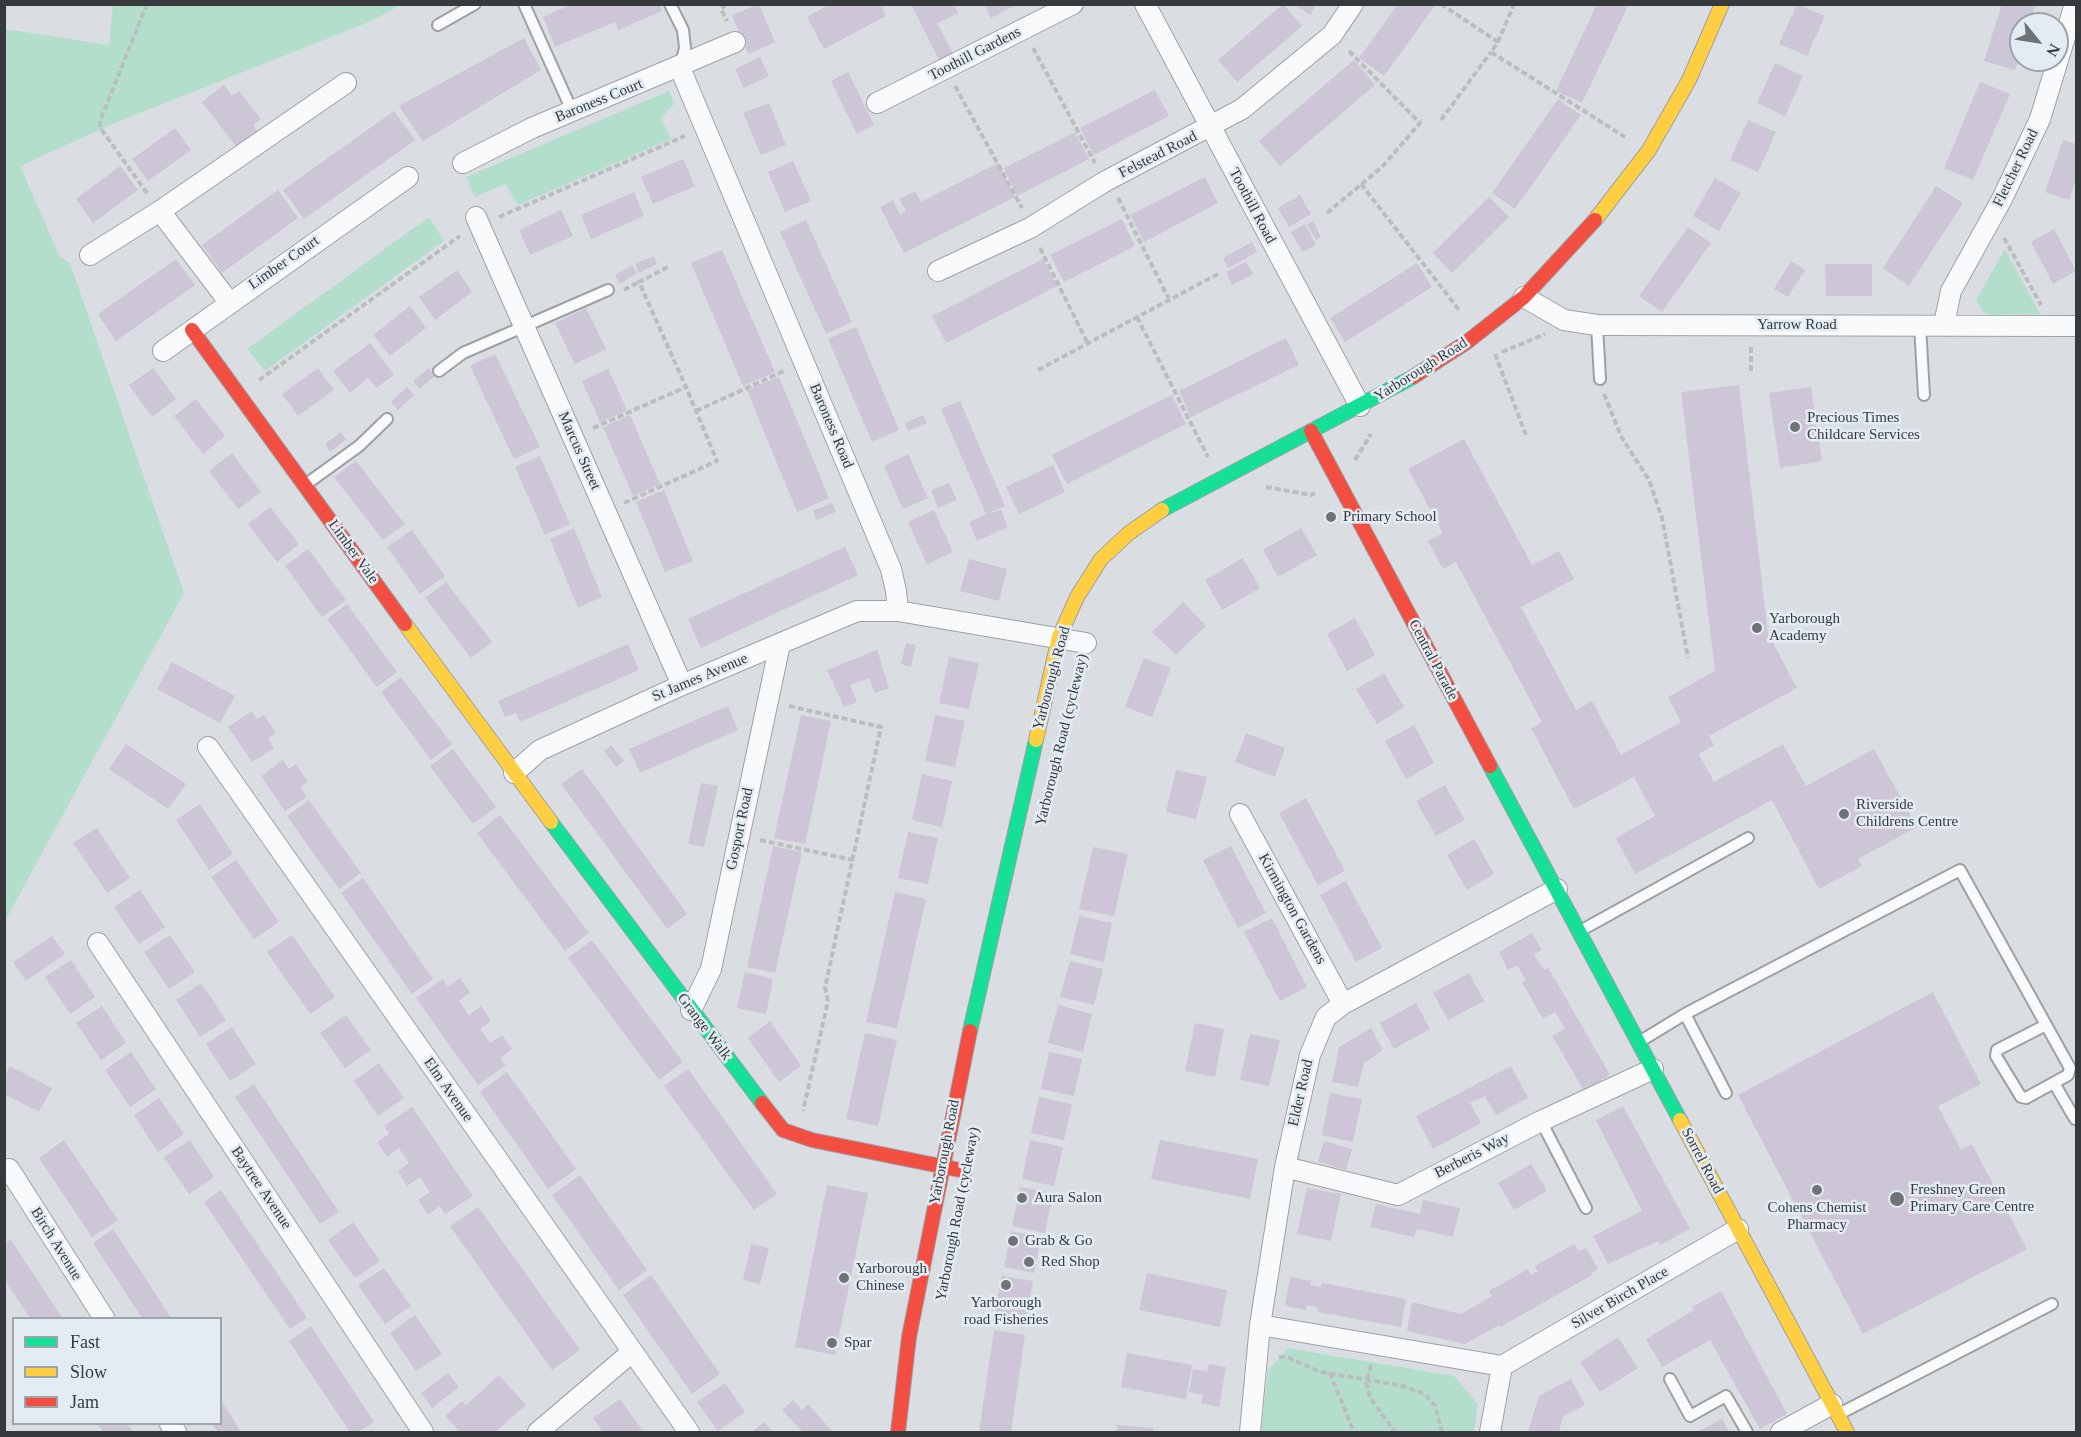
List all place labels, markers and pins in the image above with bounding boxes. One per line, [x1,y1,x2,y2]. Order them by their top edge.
place label: Precious Times Childcare Services [1807,409,1920,444]
marker: Precious Times Childcare Services [1788,420,1802,434]
place label: Primary School [1343,508,1437,526]
marker: Primary School [1324,510,1338,524]
place label: Yarborough Academy [1769,610,1840,645]
marker: Yarborough Academy [1750,621,1764,635]
place label: Riverside Childrens Centre [1856,796,1958,831]
marker: Riverside Childrens Centre [1837,807,1851,821]
place label: Freshney Green Primary Care Centre [1910,1181,2034,1216]
marker: Cohens Chemist Pharmacy [1810,1183,1824,1197]
place label: Aura Salon [1034,1189,1102,1207]
marker: Freshney Green Primary Care Centre [1888,1190,1906,1208]
marker: Aura Salon [1015,1191,1029,1205]
place label: Cohens Chemist Pharmacy [1768,1199,1866,1234]
place label: Grab & Go [1025,1232,1092,1250]
marker: Grab & Go [1006,1234,1020,1248]
place label: Red Shop [1041,1253,1100,1271]
marker: Red Shop [1022,1255,1036,1269]
place label: Yarborough Chinese [856,1260,927,1295]
marker: Yarborough Chinese [837,1271,851,1285]
marker: Yarborough road Fisheries [999,1278,1013,1292]
place label: Yarborough road Fisheries [964,1294,1048,1329]
place label: Spar [844,1334,871,1352]
marker: Spar [825,1336,839,1350]

